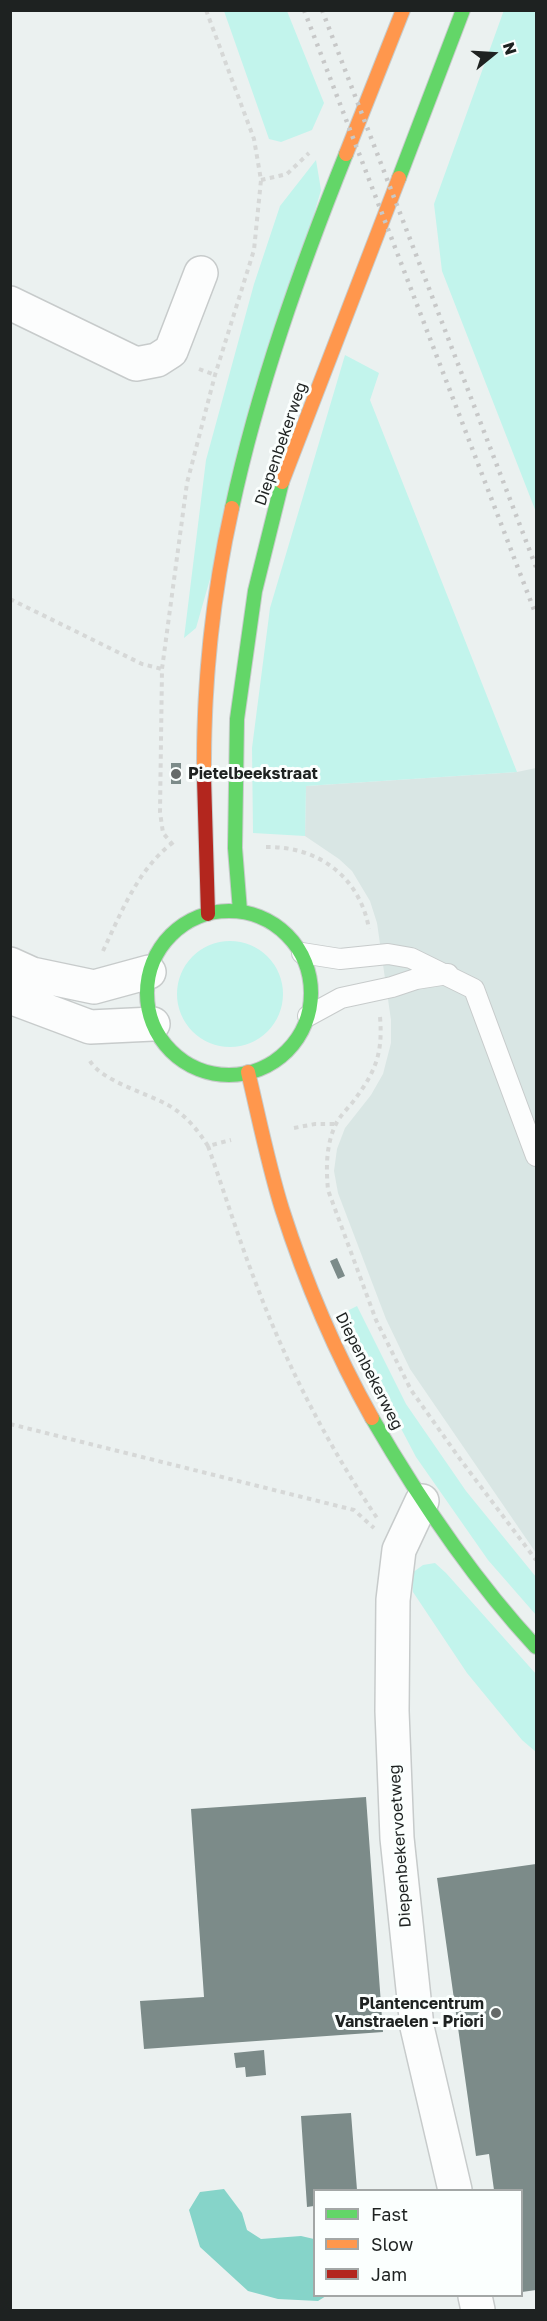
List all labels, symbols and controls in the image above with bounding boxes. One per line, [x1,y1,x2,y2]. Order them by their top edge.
north arrow [463,24,523,84]
text: N [499,40,522,57]
street label: Diepenbekerweg [251,380,311,508]
place label: Pietelbeekstraat [188,764,318,784]
marker: Pietelbeekstraat [169,767,183,781]
street label: Diepenbekerweg [331,1309,407,1433]
street label: Diepenbekervoetweg [385,1764,415,1928]
place label: Plantencentrum Vanstraelen - Priori [335,1994,484,2032]
marker: Plantencentrum Vanstraelen - Priori [489,2006,503,2020]
legend [313,2189,523,2297]
text: Fast [371,2203,408,2225]
text: Slow [371,2233,413,2255]
text: Jam [371,2263,407,2285]

